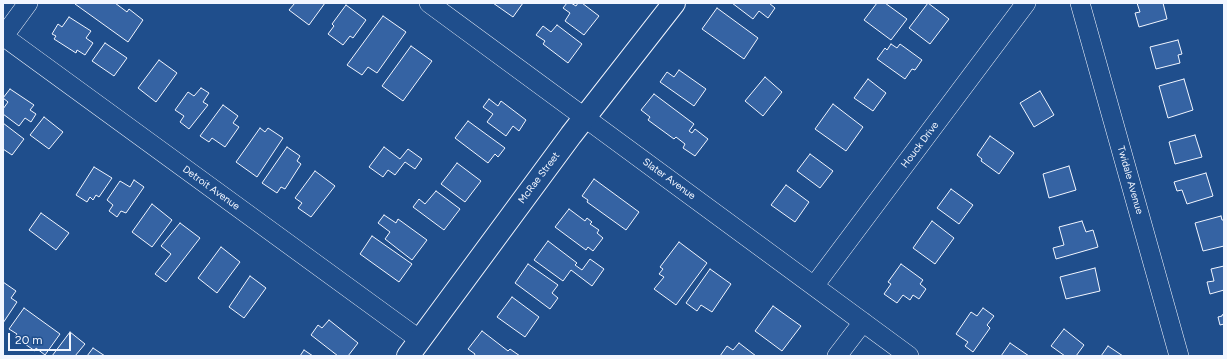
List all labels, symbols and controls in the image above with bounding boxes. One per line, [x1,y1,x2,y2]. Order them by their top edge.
street label: Houck Drive [899,120,941,170]
street label: Twidale Avenue [1115,144,1145,216]
street label: McRae Street [516,150,562,206]
street label: Slater Avenue [640,156,698,202]
street label: Detroit Avenue [180,163,242,213]
scale bar [10,325,73,351]
text: 20 m [15,333,43,347]

